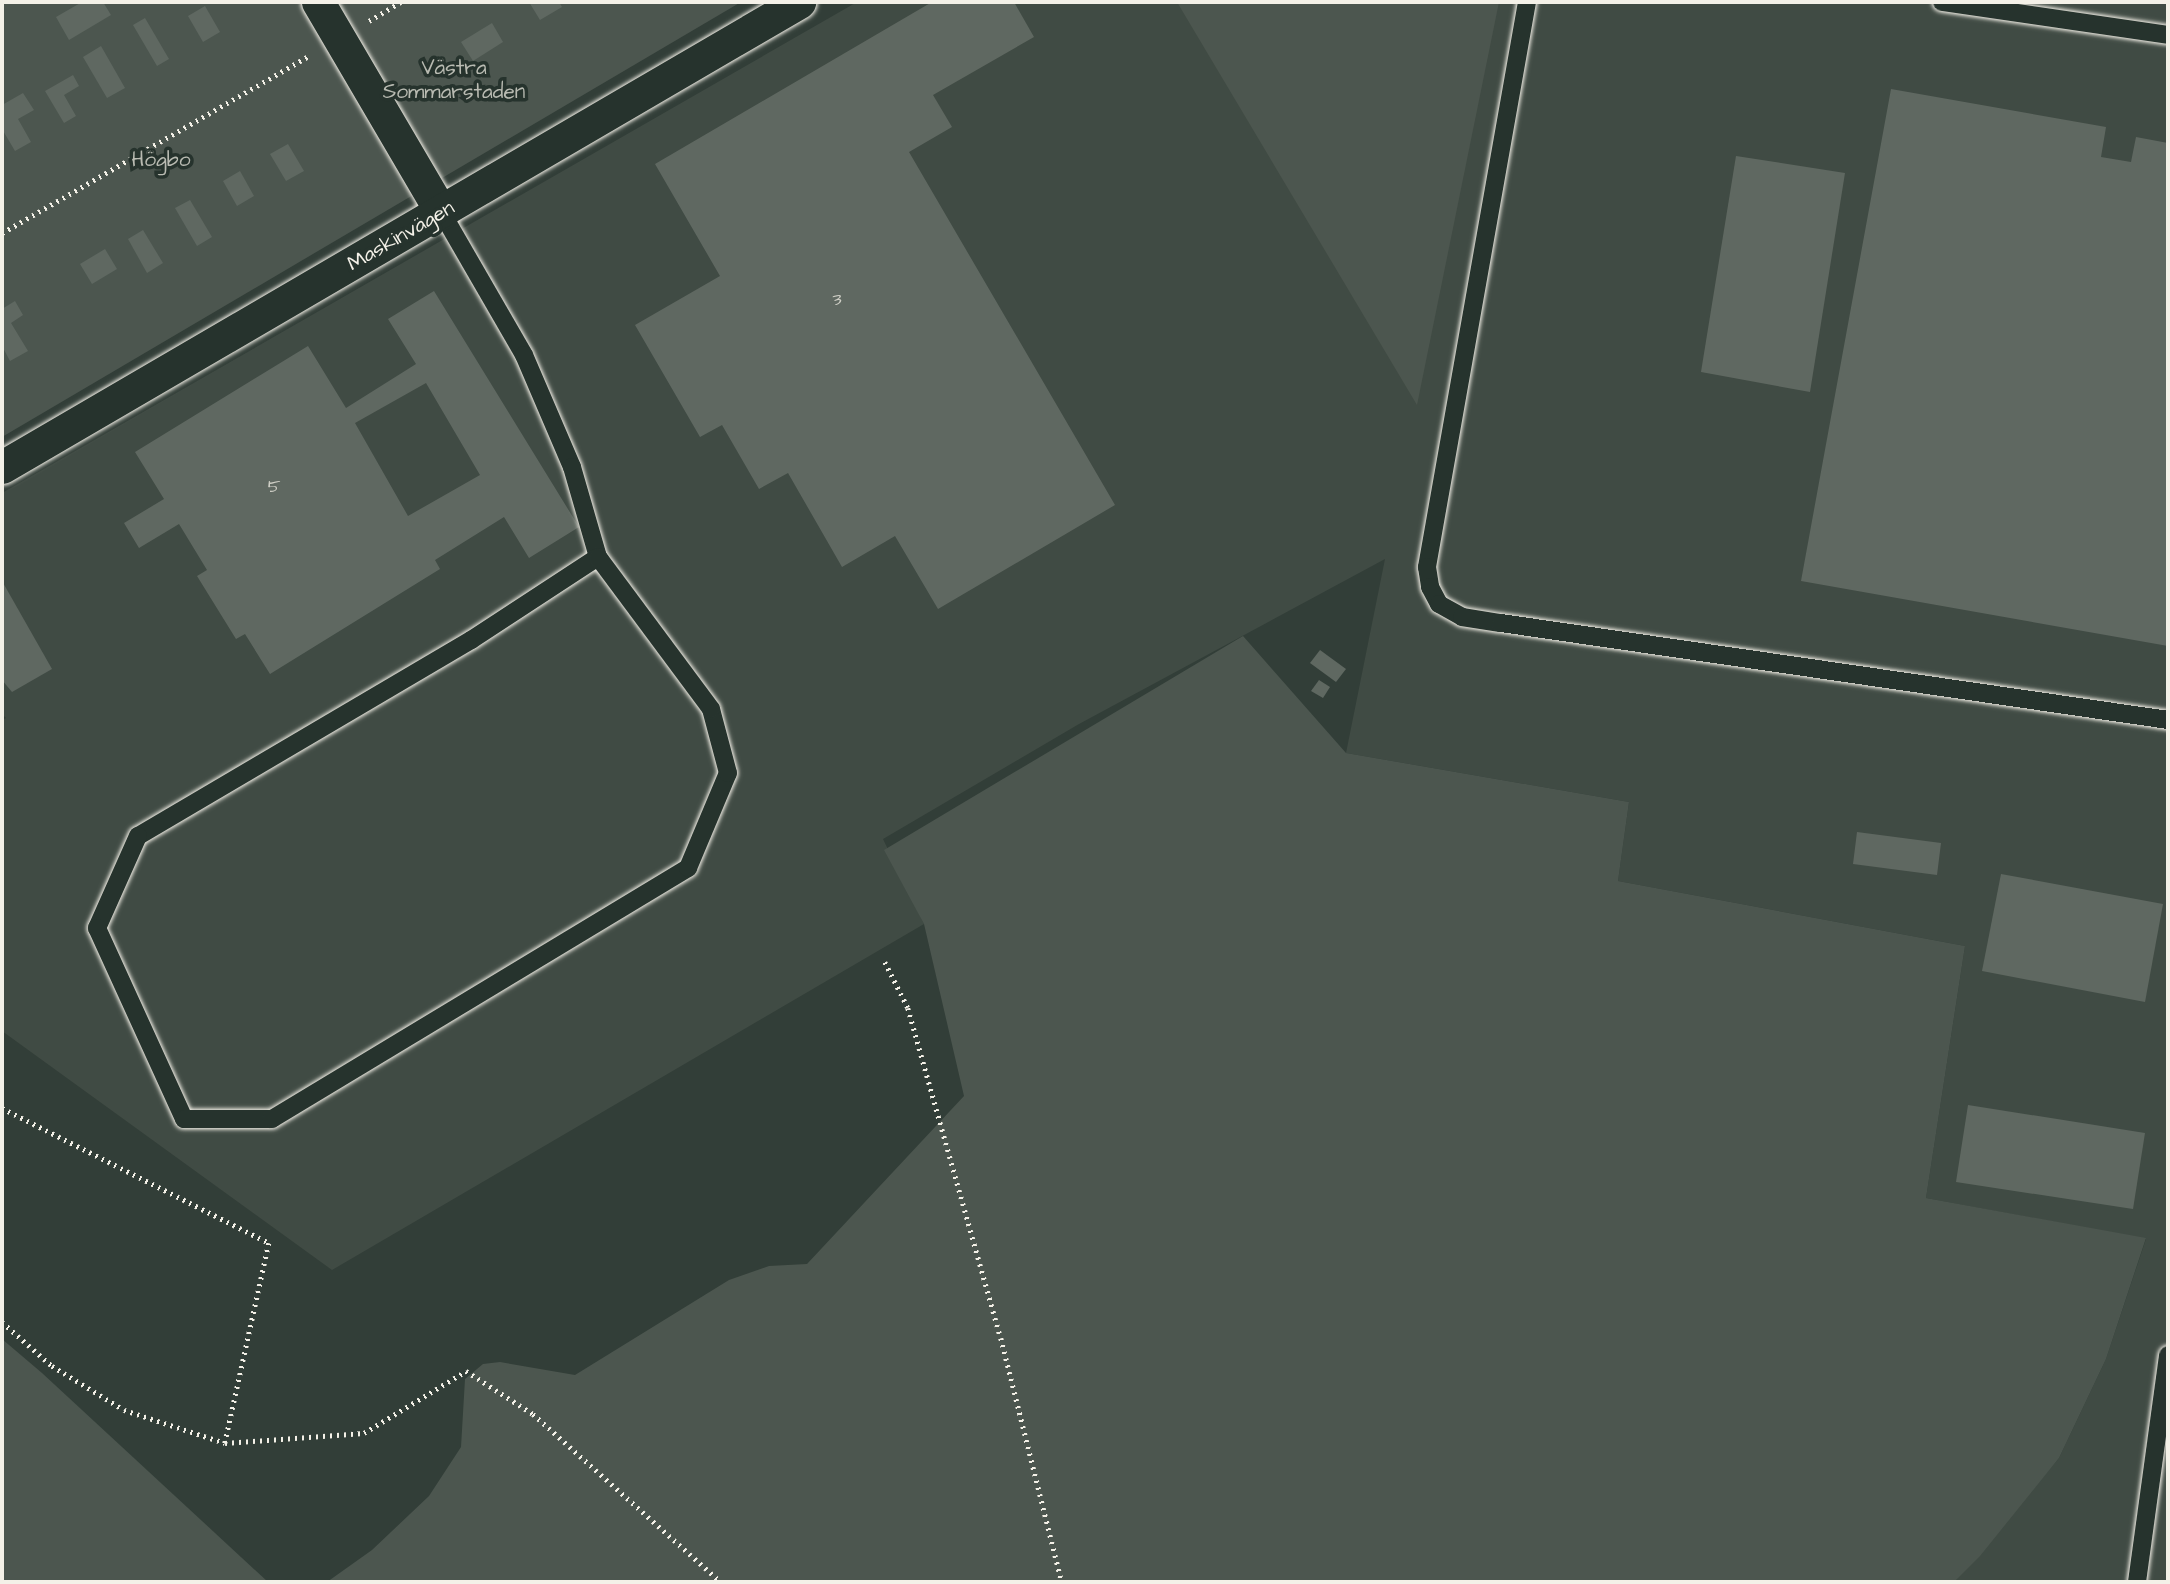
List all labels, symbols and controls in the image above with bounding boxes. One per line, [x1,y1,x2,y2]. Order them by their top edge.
park label: Västra Sommarstaden [383,55,525,105]
park label: Högbo [132,147,190,173]
street label: Maskinvägen [343,195,459,277]
house number: 3 [832,289,842,311]
house number: 5 [268,476,280,498]

